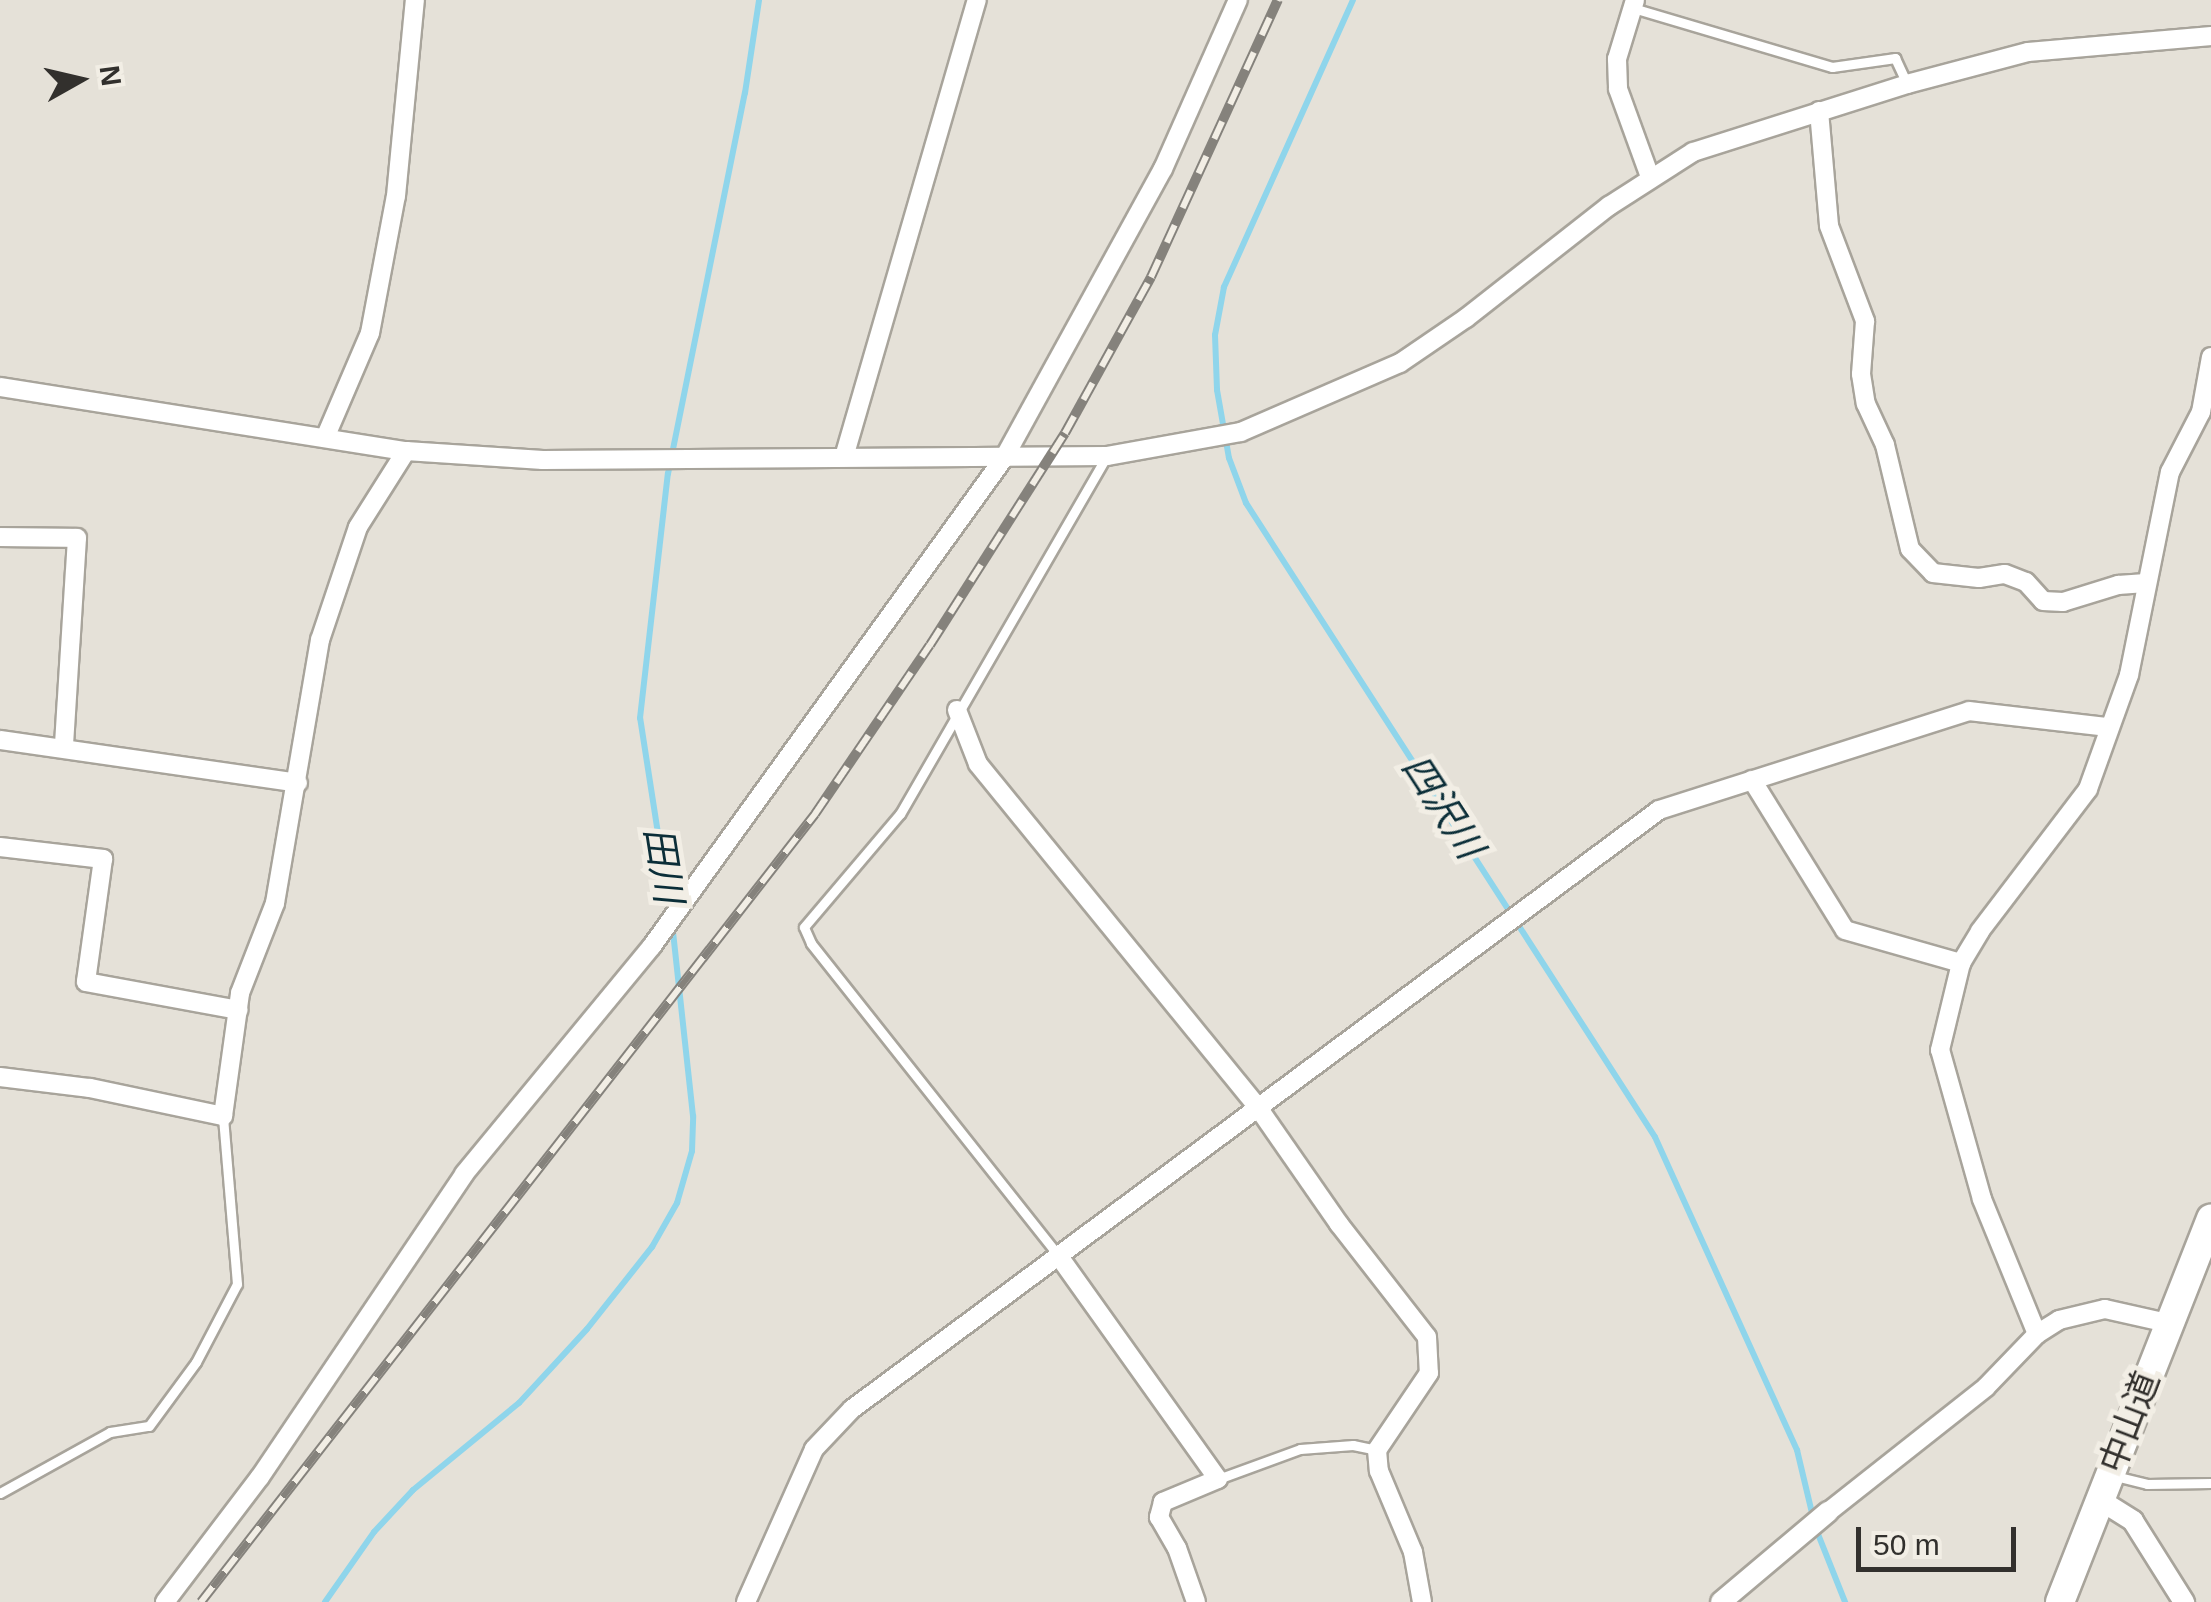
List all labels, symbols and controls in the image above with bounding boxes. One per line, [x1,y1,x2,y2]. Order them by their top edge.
north arrow [30,30,130,130]
text: N [93,64,127,88]
water label: 四沢川 [1392,747,1492,867]
water label: 田川 [635,824,691,906]
street label: 中山道 [2091,1365,2167,1479]
scale bar [1861,1507,2021,1569]
text: 50 m [1873,1528,1940,1561]

